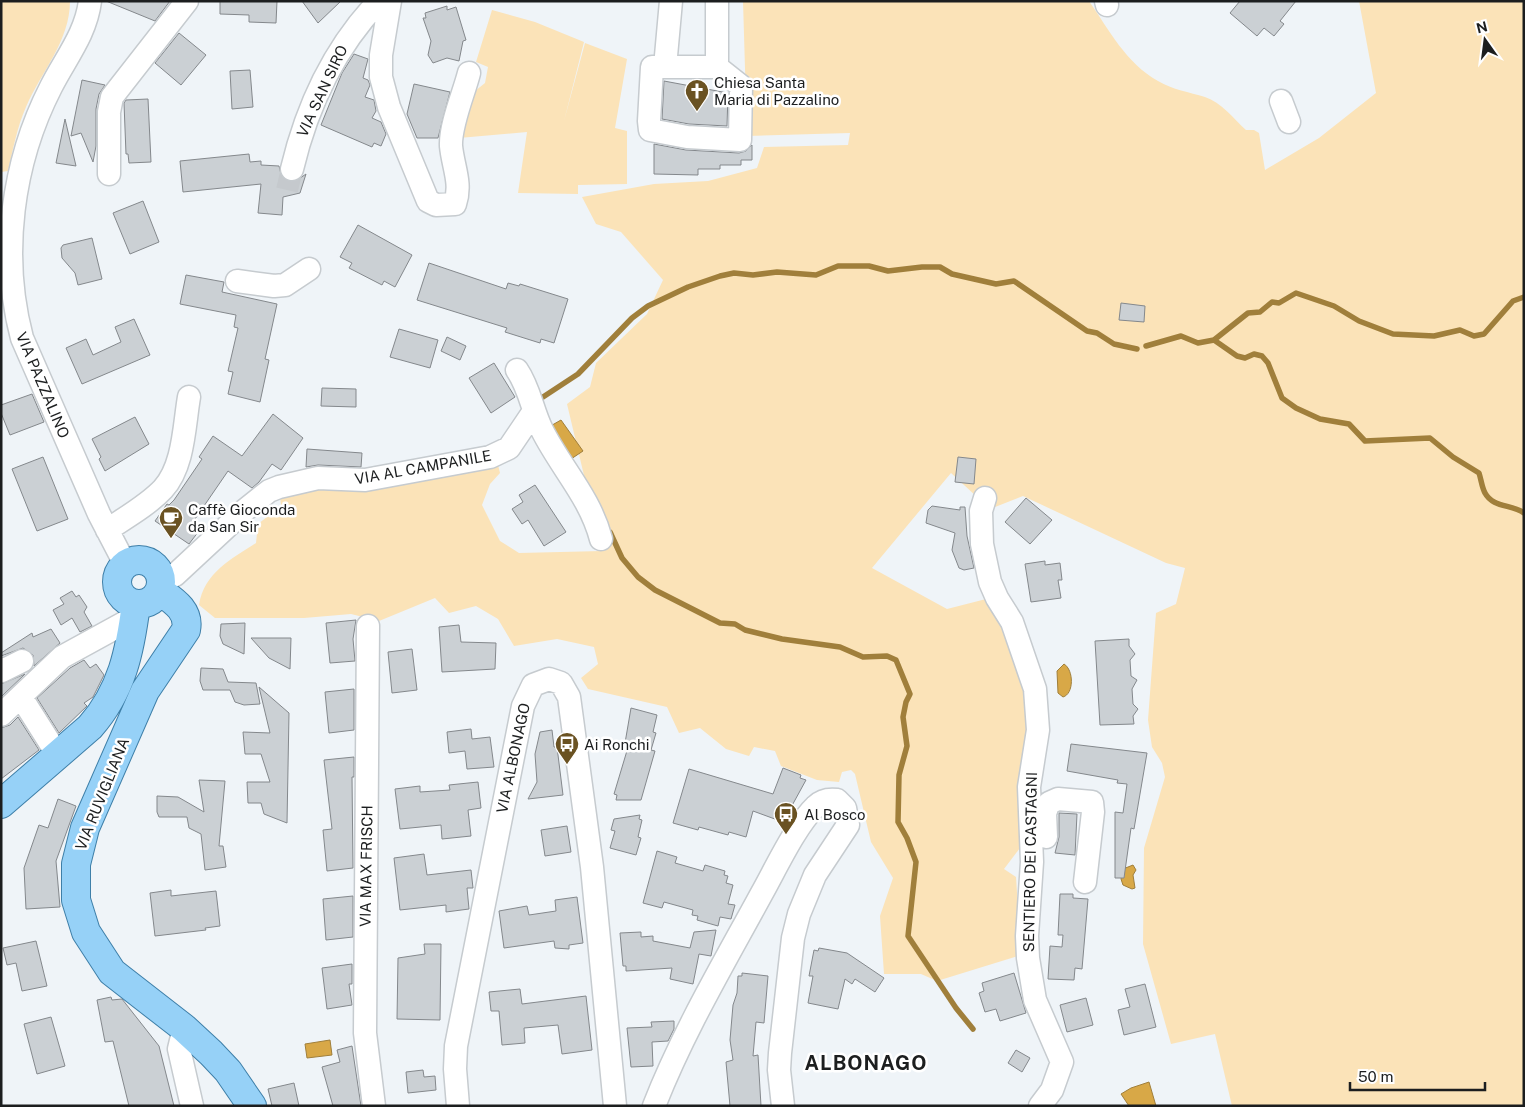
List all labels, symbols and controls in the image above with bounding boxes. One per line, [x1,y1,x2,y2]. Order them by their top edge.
north arrow [1460,15,1510,65]
text: N [1475,18,1489,36]
street label: VIA SAN SIRO [293,42,351,140]
place label: Chiesa Santa Maria di Pazzalino [714,74,839,108]
church icon: Chiesa Santa Maria di Pazzalino [684,78,710,112]
street label: VIA PAZZALINO [13,330,73,440]
street label: VIA AL CAMPANILE [353,447,493,487]
place label: Caffè Gioconda da San Sir [188,501,295,535]
cafe icon: Caffè Gioconda da San Sir [158,505,184,539]
street label: VIA ALBONAGO [493,701,533,815]
bus stop icon: Ai Ronchi [554,731,580,765]
street label: VIA RUVIGLIANA [72,735,132,853]
place label: Ai Ronchi [584,736,649,753]
street label: SENTIERO DEI CASTAGNI [1020,772,1040,952]
bus stop icon: Al Bosco [773,801,799,835]
street label: VIA MAX FRISCH [356,805,376,927]
place label: Al Bosco [804,806,866,823]
district label: ALBONAGO [805,1051,927,1075]
scale bar [1350,1060,1485,1092]
text: 50 m [1358,1068,1393,1085]

